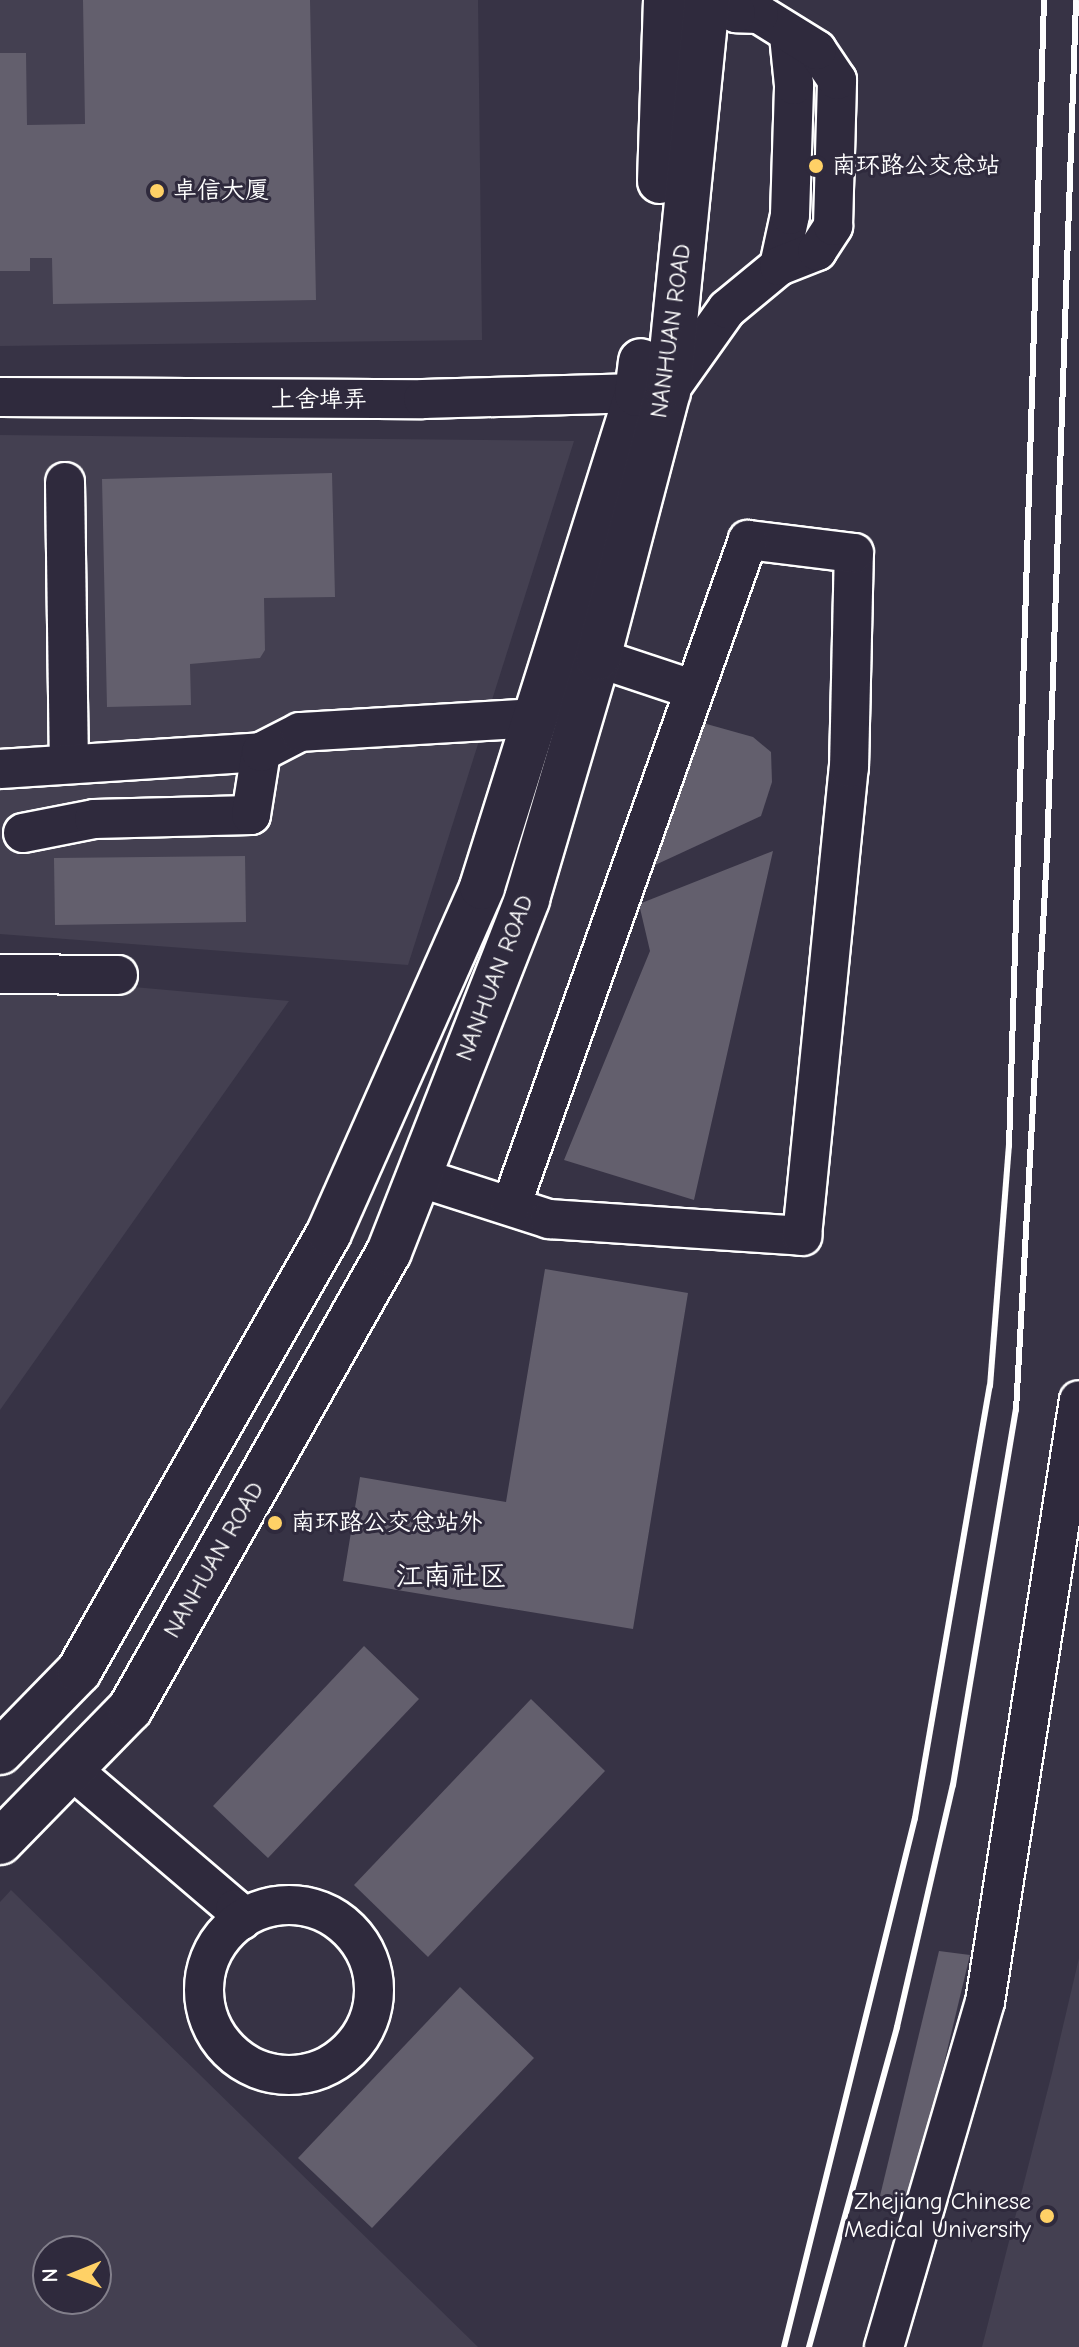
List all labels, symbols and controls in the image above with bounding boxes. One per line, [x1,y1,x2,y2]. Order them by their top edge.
place label: 南环路公交总站 [832,152,1000,180]
marker: 南环路公交总站 [807,157,825,175]
place label: 卓信大厦 [173,177,269,205]
marker: 卓信大厦 [148,182,166,200]
street label: NANHUAN ROAD [645,242,697,420]
street label: 上舍埠弄 [271,386,367,414]
street label: NANHUAN ROAD [450,891,540,1065]
street label: NANHUAN ROAD [158,1477,270,1643]
place label: 南环路公交总站外 [291,1509,483,1537]
marker: 南环路公交总站外 [266,1514,284,1532]
district label: 江南社区 [395,1559,507,1593]
place label: Zhejiang Chinese Medical University [844,2188,1031,2244]
marker: Zhejiang Chinese Medical University [1038,2207,1056,2225]
north arrow [32,2235,112,2315]
text: N [37,2268,63,2283]

